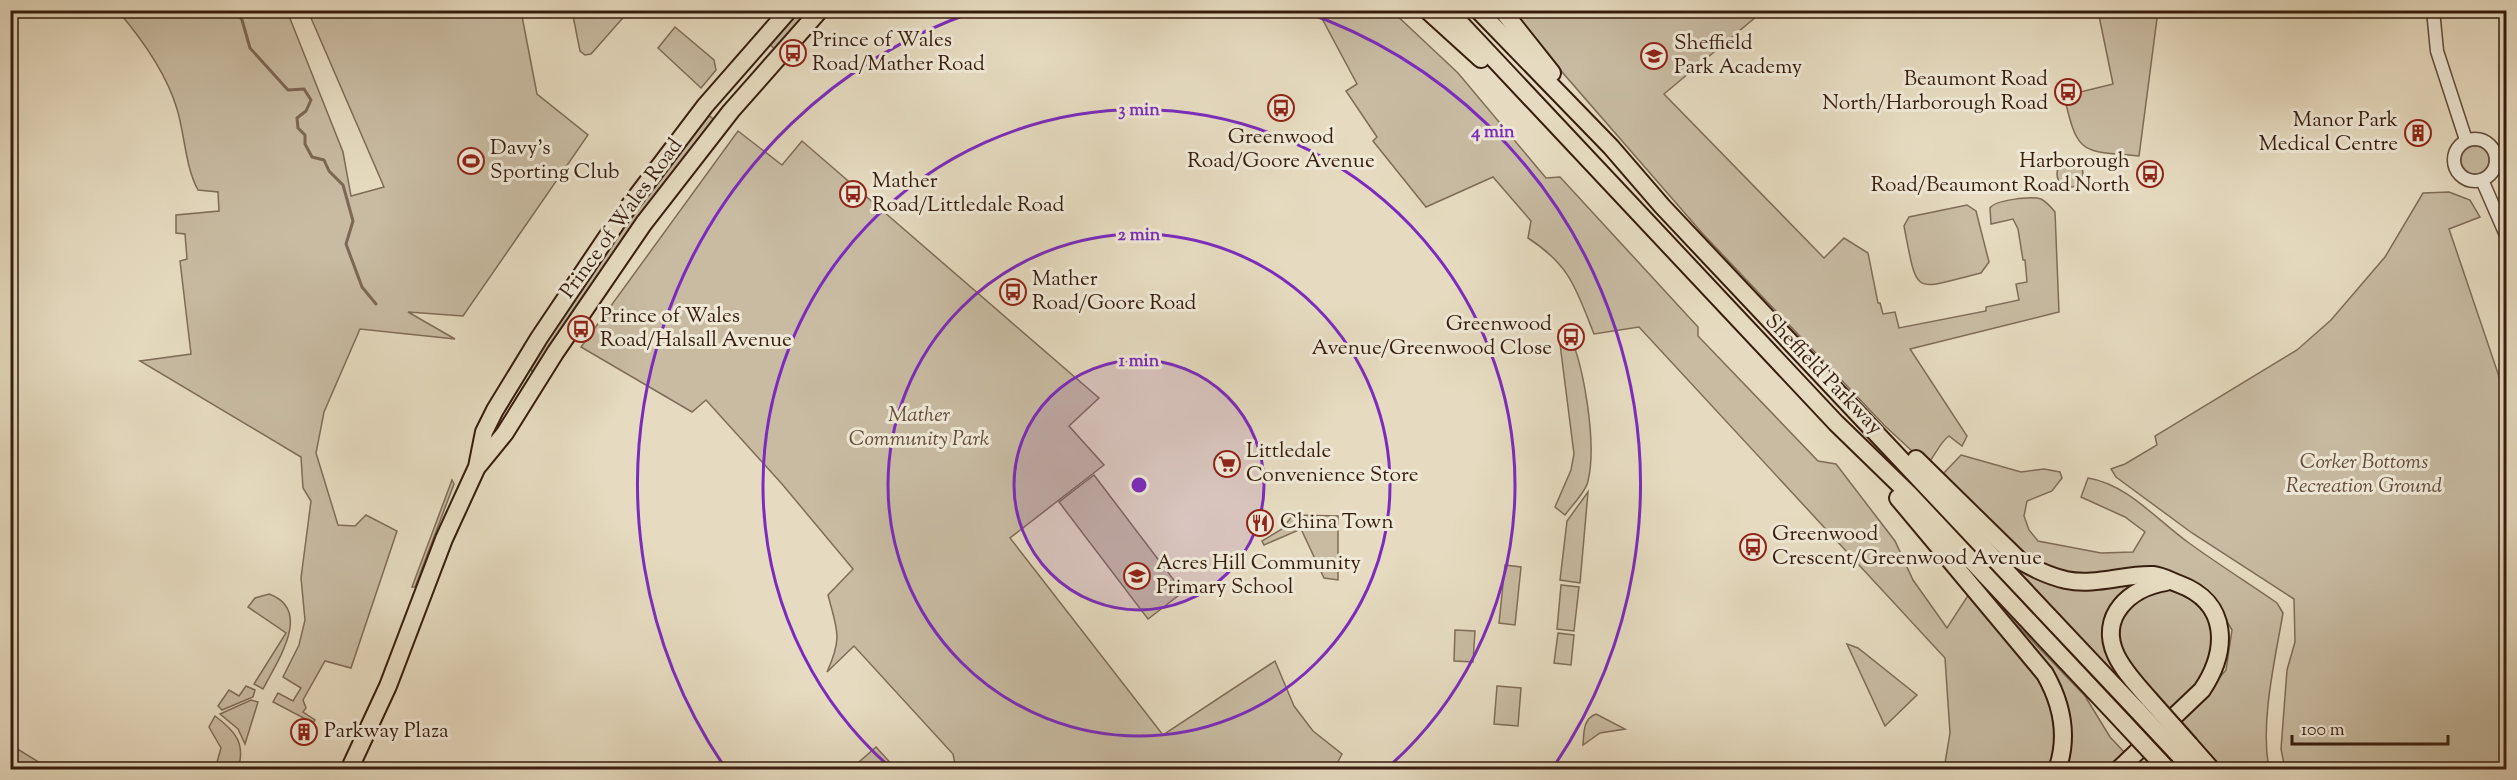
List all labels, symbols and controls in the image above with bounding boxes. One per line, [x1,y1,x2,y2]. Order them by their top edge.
place label: Prince of Wales Road/Mather Road [812,26,985,80]
place label: Sheffield Park Academy [1674,29,1803,83]
bus stop icon: Prince of Wales Road/Mather Road [778,38,808,68]
school or university icon: Sheffield Park Academy [1639,41,1669,71]
place label: Beaumont Road North/Harborough Road [1822,65,2048,119]
bus stop icon: Beaumont Road North/Harborough Road [2053,77,2083,107]
bus stop icon: Greenwood Road/Goore Avenue [1266,93,1296,123]
text: 3 min [1118,98,1160,124]
place label: Manor Park Medical Centre [2259,106,2399,160]
building icon: Manor Park Medical Centre [2403,118,2433,148]
text: 4 min [1470,120,1515,146]
place label: Greenwood Road/Goore Avenue [1187,123,1375,177]
street label: Prince of Wales Road [554,133,691,305]
place label: Davy's Sporting Club [490,134,620,188]
sports icon: Davy's Sporting Club [456,146,486,176]
place label: Harborough Road/Beaumont Road North [1871,147,2130,201]
bus stop icon: Harborough Road/Beaumont Road North [2135,159,2165,189]
place label: Mather Road/Littledale Road [872,167,1064,221]
bus stop icon: Mather Road/Littledale Road [838,179,868,209]
text: 2 min [1118,223,1161,249]
place label: Mather Road/Goore Road [1032,265,1197,319]
bus stop icon: Mather Road/Goore Road [998,277,1028,307]
place label: Prince of Wales Road/Halsall Avenue [600,302,792,356]
street label: Sheffield Parkway [1757,308,1889,443]
place label: Greenwood Avenue/Greenwood Close [1312,310,1552,364]
bus stop icon: Prince of Wales Road/Halsall Avenue [566,314,596,344]
bus stop icon: Greenwood Avenue/Greenwood Close [1556,322,1586,352]
text: 1 min [1119,349,1160,375]
park label: Mather Community Park [849,401,990,455]
place label: Littledale Convenience Store [1246,437,1419,491]
park label: Corker Bottoms Recreation Ground [2286,448,2443,502]
supermarket icon: Littledale Convenience Store [1212,449,1242,479]
centre of rings [1129,475,1149,495]
restaurant icon: China Town [1245,508,1275,538]
place label: China Town [1280,508,1394,538]
place label: Greenwood Crescent/Greenwood Avenue [1772,520,2042,574]
bus stop icon: Greenwood Crescent/Greenwood Avenue [1738,532,1768,562]
place label: Acres Hill Community Primary School [1156,549,1362,603]
school or university icon: Acres Hill Community Primary School [1122,561,1152,591]
scale bar [2292,708,2448,746]
building icon: Parkway Plaza [289,717,319,747]
place label: Parkway Plaza [324,717,449,747]
text: 100 m [2301,718,2345,744]

